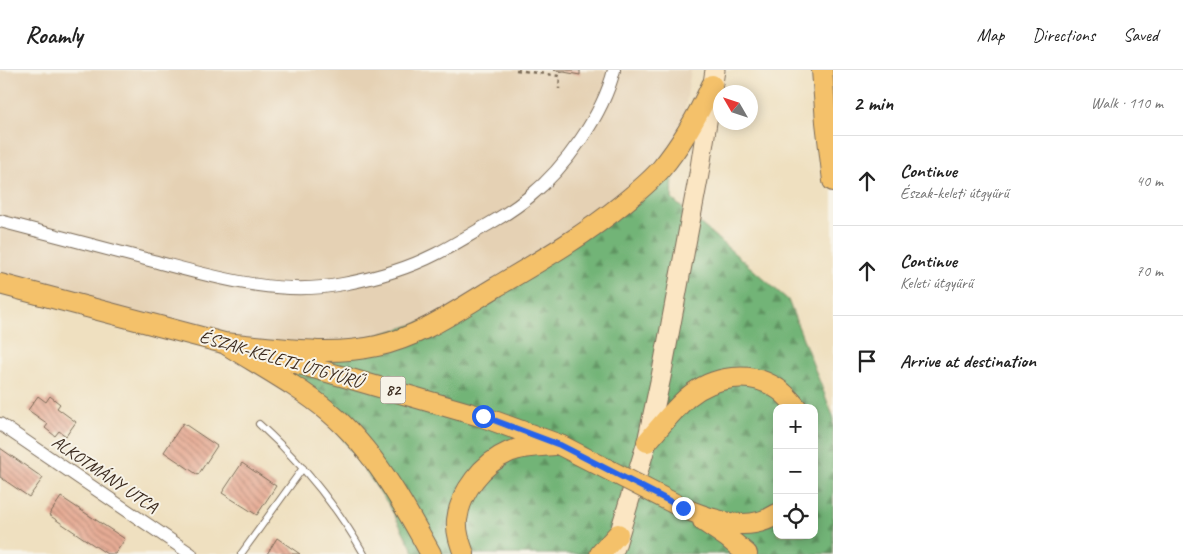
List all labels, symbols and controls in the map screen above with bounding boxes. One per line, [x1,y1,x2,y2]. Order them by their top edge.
text: Roamly [25,20,82,50]
text: Map [977,24,1004,46]
text: Directions [1032,24,1095,46]
text: Saved [1123,24,1158,46]
north arrow [713,85,758,130]
text: 2 min [853,90,893,116]
text: Walk · 110 m [1091,93,1163,113]
text: Continue [900,159,957,183]
icon: ahead [853,167,881,195]
text: 40 m [1136,171,1163,191]
text: Észak-keleti útgyűrű [900,183,1009,203]
text: Continue [900,249,957,273]
icon: ahead [853,257,881,285]
text: 70 m [1136,261,1163,281]
text: Keleti útgyűrű [900,273,973,293]
street label: ÉSZAK-KELETI ÚTGYŰRŰ [197,325,368,394]
icon: arrive [853,347,881,375]
text: Arrive at destination [900,349,1036,373]
road number: 82 [380,376,406,404]
map controls [773,404,818,539]
button: + [773,404,818,449]
route start [472,405,495,428]
street label: ALKOTMÁNY UTCA [48,430,163,518]
button: − [773,449,818,494]
button: locate [773,494,818,539]
route end [672,497,695,520]

